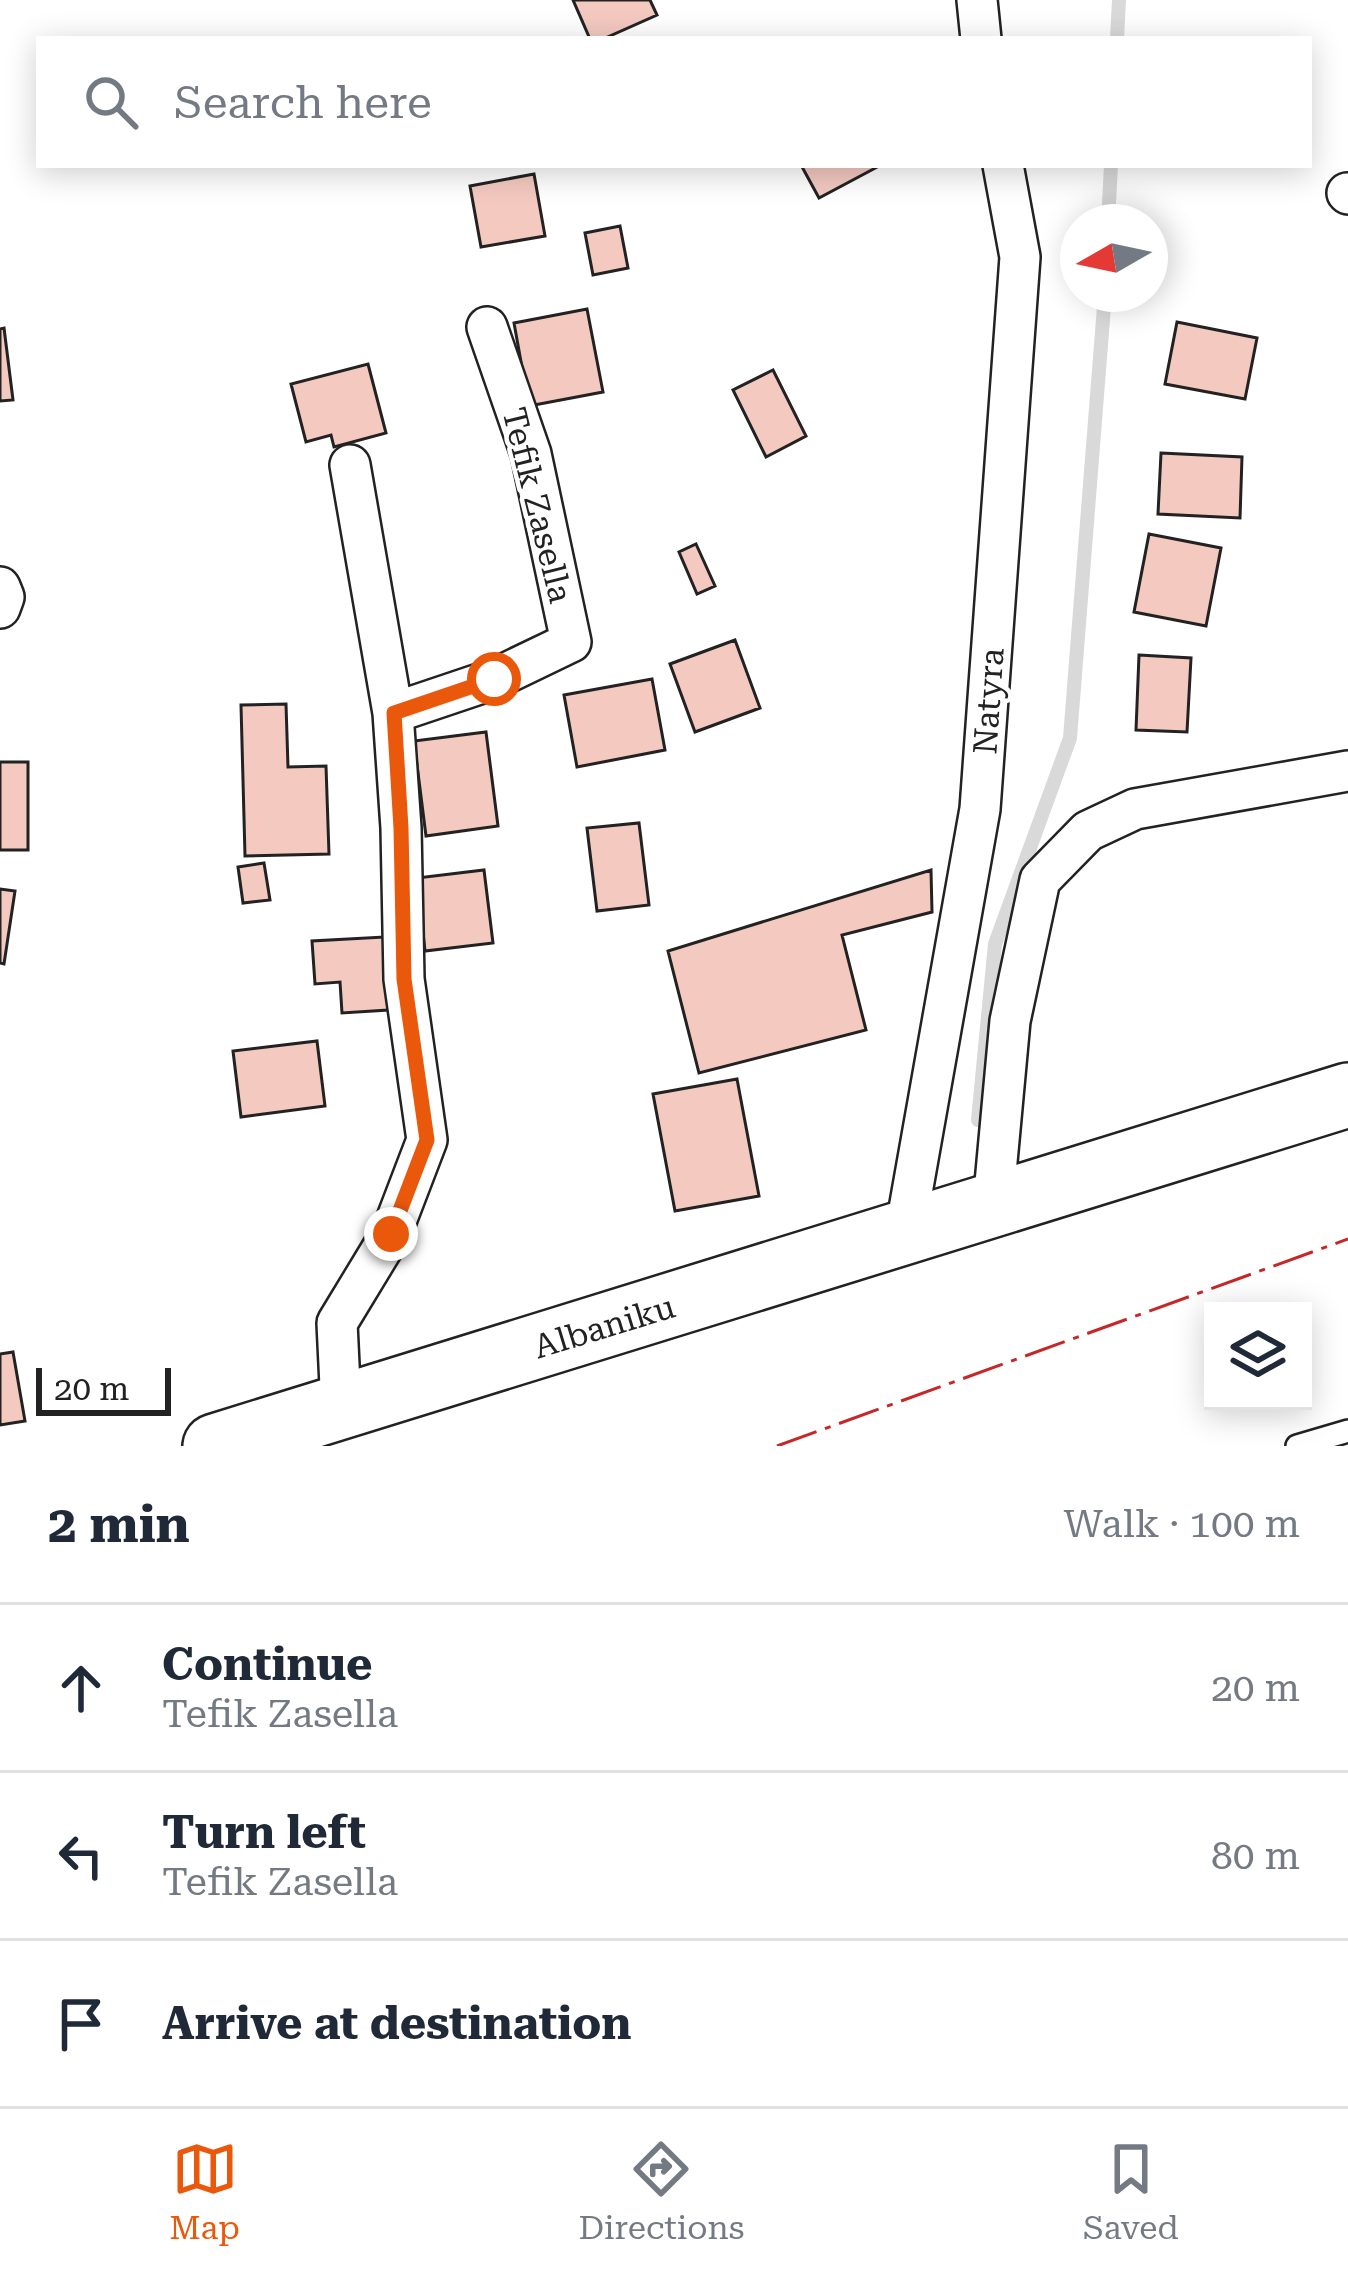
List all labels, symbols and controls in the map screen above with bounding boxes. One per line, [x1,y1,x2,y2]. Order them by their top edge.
search box [36,36,1312,168]
icon: search [78,69,144,135]
text: Search here [174,76,432,129]
north arrow [1060,204,1168,312]
street label: Tefik Zasella [494,403,581,607]
street label: Natyra [965,646,1012,756]
route start [467,652,521,706]
route end [364,1207,418,1261]
street label: Albaniku [529,1287,679,1366]
map controls [1204,1302,1312,1410]
button: layers [1204,1302,1312,1410]
scale bar [36,1362,171,1415]
text: 20 m [54,1369,129,1408]
text: 2 min [48,1495,190,1554]
text: Walk · 100 m [1064,1501,1300,1547]
text: Continue [162,1638,373,1691]
icon: ahead [48,1655,114,1721]
text: 20 m [1211,1665,1300,1711]
text: Tefik Zasella [162,1691,398,1737]
text: Turn left [162,1806,366,1859]
icon: left [48,1823,114,1889]
text: 80 m [1211,1833,1300,1879]
text: Tefik Zasella [162,1859,398,1905]
icon: arrive [48,1991,114,2057]
text: Arrive at destination [162,1997,631,2050]
tab: Map [169,2136,240,2247]
tab: Directions [578,2136,744,2247]
tab: Saved [1083,2136,1179,2247]

